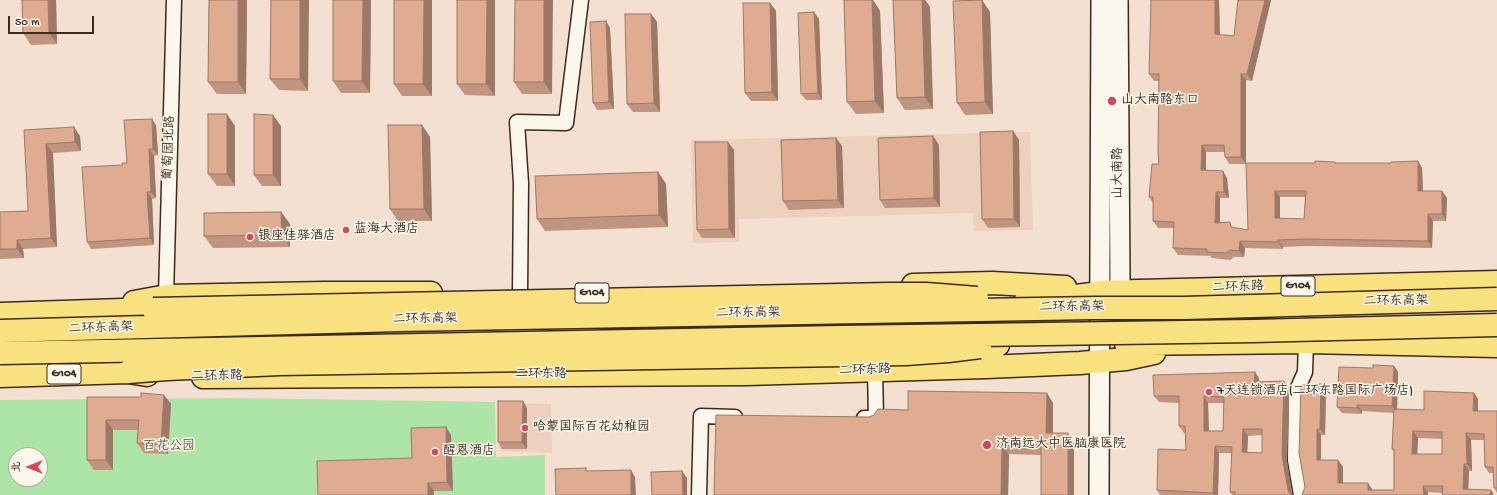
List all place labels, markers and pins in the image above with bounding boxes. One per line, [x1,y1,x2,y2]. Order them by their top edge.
place label: 山大南路东口 [1121,93,1199,109]
marker: 山大南路东口 [1106,95,1118,107]
place label: 蓝海大酒店 [354,222,419,238]
marker: 蓝海大酒店 [341,225,351,235]
place label: 银座佳驿酒店 [258,229,336,245]
marker: 银座佳驿酒店 [245,232,255,242]
place label: 7天连锁酒店(二环东路国际广场店) [1217,384,1413,400]
marker: 7天连锁酒店(二环东路国际广场店) [1204,387,1214,397]
place label: 哈蒙国际百花幼稚园 [533,420,650,436]
marker: 哈蒙国际百花幼稚园 [520,423,530,433]
place label: 济南远大中医脑康医院 [996,437,1126,453]
marker: 济南远大中医脑康医院 [981,439,993,451]
place label: 醒恩酒店 [443,444,495,460]
marker: 醒恩酒店 [430,447,440,457]

